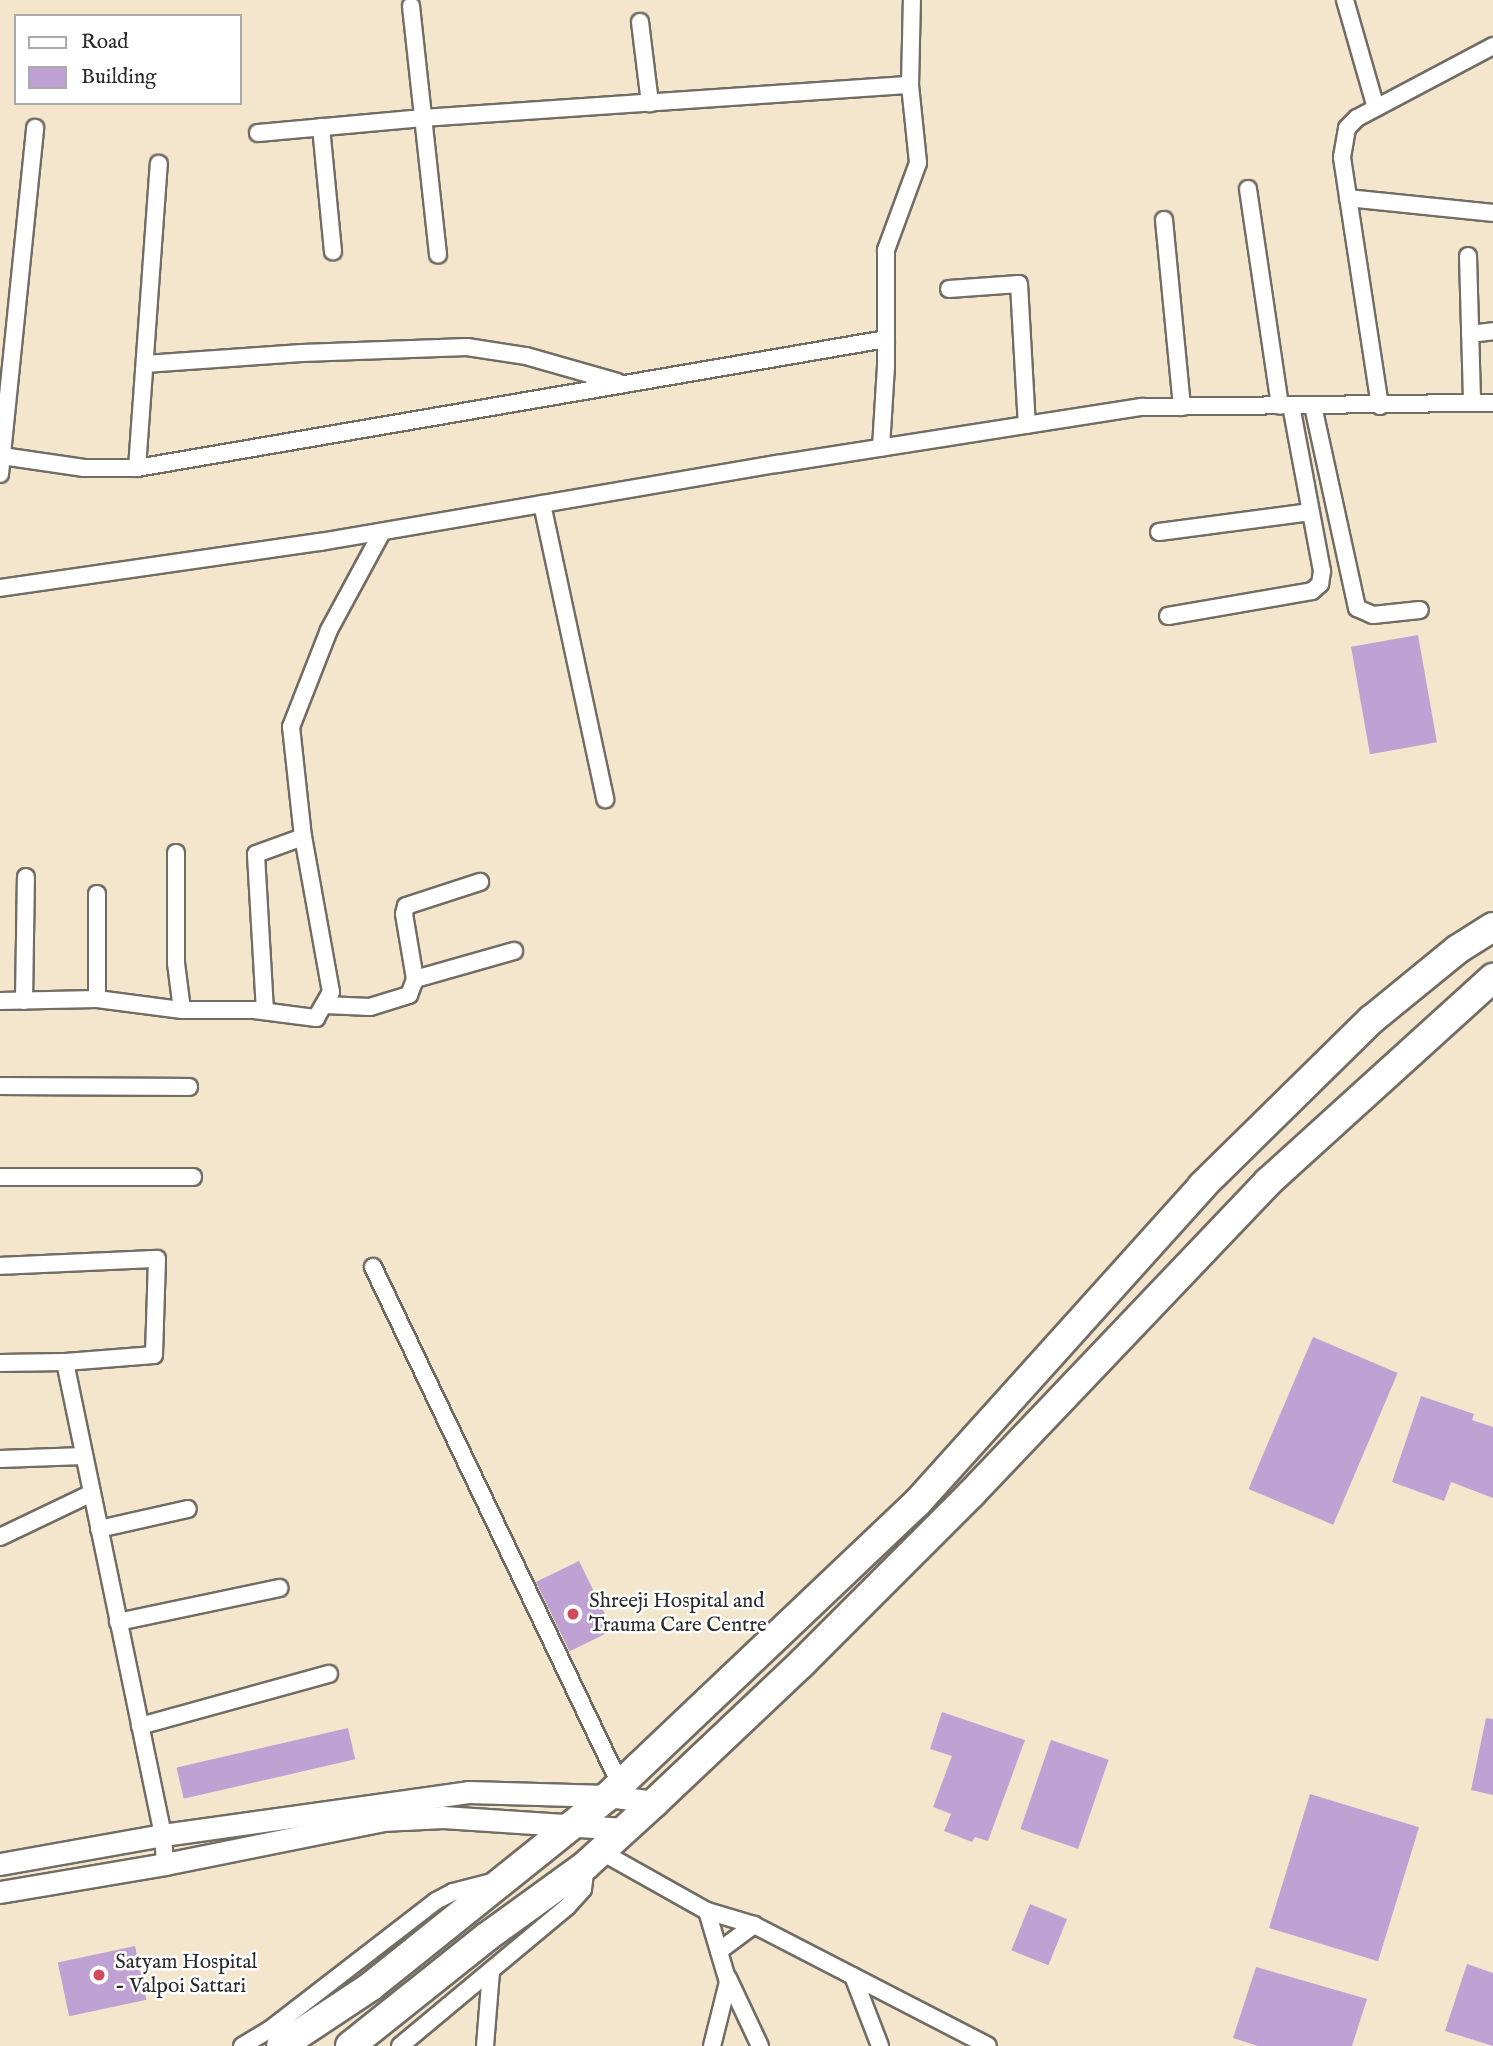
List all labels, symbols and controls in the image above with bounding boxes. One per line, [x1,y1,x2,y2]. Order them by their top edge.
legend [14,14,242,105]
text: Road [81,29,128,56]
text: Building [81,64,156,91]
place label: Shreeji Hospital and Trauma Care Centre [589,1589,767,1639]
marker: Shreeji Hospital and Trauma Care Centre [563,1604,583,1624]
place label: Satyam Hospital - Valpoi Sattari [115,1950,257,2000]
marker: Satyam Hospital - Valpoi Sattari [89,1965,109,1985]

